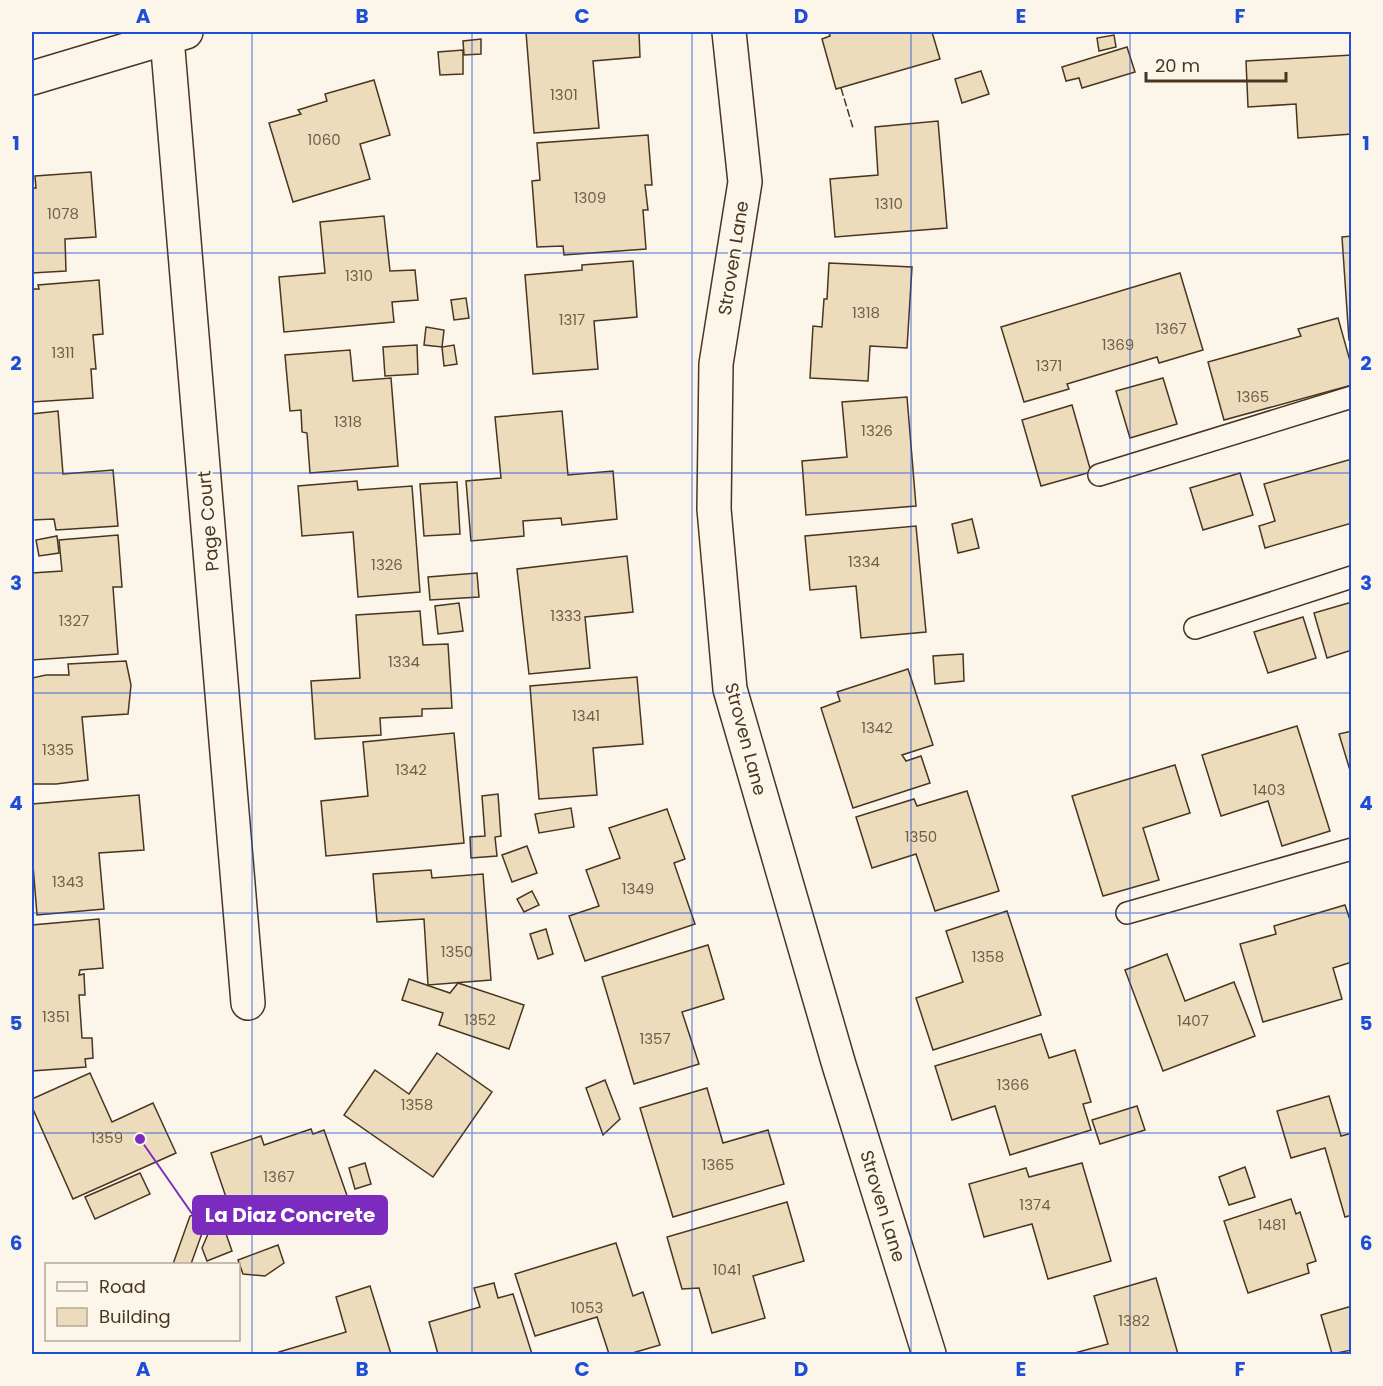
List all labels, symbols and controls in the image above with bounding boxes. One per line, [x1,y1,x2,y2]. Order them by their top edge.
text: A [136,2,151,30]
text: B [355,2,369,30]
text: C [574,2,590,30]
text: D [794,2,808,30]
text: E [1016,2,1026,30]
text: F [1235,2,1246,30]
scale bar [1146,45,1286,83]
text: 20 m [1155,53,1200,78]
house number: 1301 [550,84,578,105]
text: 1 [12,129,20,157]
house number: 1060 [307,129,341,150]
text: 1 [1362,129,1370,157]
house number: 1309 [574,187,606,208]
house number: 1310 [875,193,903,214]
street label: Stroven Lane [712,199,754,317]
house number: 1078 [47,203,79,224]
house number: 1310 [345,265,373,286]
house number: 1318 [852,302,880,323]
house number: 1317 [559,309,585,330]
house number: 1367 [1155,318,1187,339]
house number: 1369 [1102,334,1134,355]
house number: 1311 [51,342,75,363]
text: 2 [10,349,22,377]
text: 2 [1360,349,1372,377]
house number: 1371 [1036,355,1062,376]
house number: 1365 [1237,386,1269,407]
house number: 1318 [334,411,362,432]
house number: 1326 [861,420,893,441]
street label: Page Court [191,470,225,572]
house number: 1334 [848,551,880,572]
house number: 1326 [371,554,403,575]
text: 3 [10,569,22,597]
text: 3 [1360,569,1372,597]
house number: 1333 [550,605,582,626]
house number: 1327 [59,610,89,631]
house number: 1334 [388,651,420,672]
street label: Stroven Lane [719,680,773,798]
house number: 1341 [572,705,600,726]
house number: 1342 [861,717,893,738]
house number: 1335 [42,739,74,760]
house number: 1342 [395,759,427,780]
house number: 1403 [1253,779,1285,800]
text: 4 [9,789,23,817]
text: 4 [1359,789,1373,817]
house number: 1350 [905,826,937,847]
house number: 1343 [52,871,84,892]
house number: 1349 [622,878,654,899]
house number: 1350 [441,941,473,962]
house number: 1358 [972,946,1004,967]
house number: 1351 [42,1006,70,1027]
text: 5 [10,1009,23,1037]
house number: 1352 [464,1009,496,1030]
text: 5 [1360,1009,1373,1037]
house number: 1407 [1177,1010,1209,1031]
house number: 1357 [639,1028,671,1049]
house number: 1366 [997,1074,1029,1095]
house number: 1358 [401,1094,433,1115]
house number: 1359 [91,1127,123,1148]
street label: Stroven Lane [854,1147,912,1265]
house number: 1365 [702,1154,734,1175]
house number: 1367 [263,1166,295,1187]
house number: 1374 [1019,1194,1051,1215]
callout: La Diaz Concrete [193,1196,387,1234]
text: La Diaz Concrete [205,1201,375,1229]
house number: 1481 [1258,1214,1286,1235]
text: 6 [10,1229,22,1257]
text: 6 [1360,1229,1372,1257]
house number: 1041 [713,1259,741,1280]
legend [45,1263,240,1341]
text: Road [99,1274,146,1299]
house number: 1053 [571,1297,603,1318]
text: Building [99,1304,171,1329]
house number: 1382 [1118,1310,1150,1331]
text: A [136,1355,151,1383]
text: B [355,1355,369,1383]
text: C [574,1355,590,1383]
text: D [794,1355,808,1383]
text: E [1016,1355,1026,1383]
text: F [1235,1355,1246,1383]

